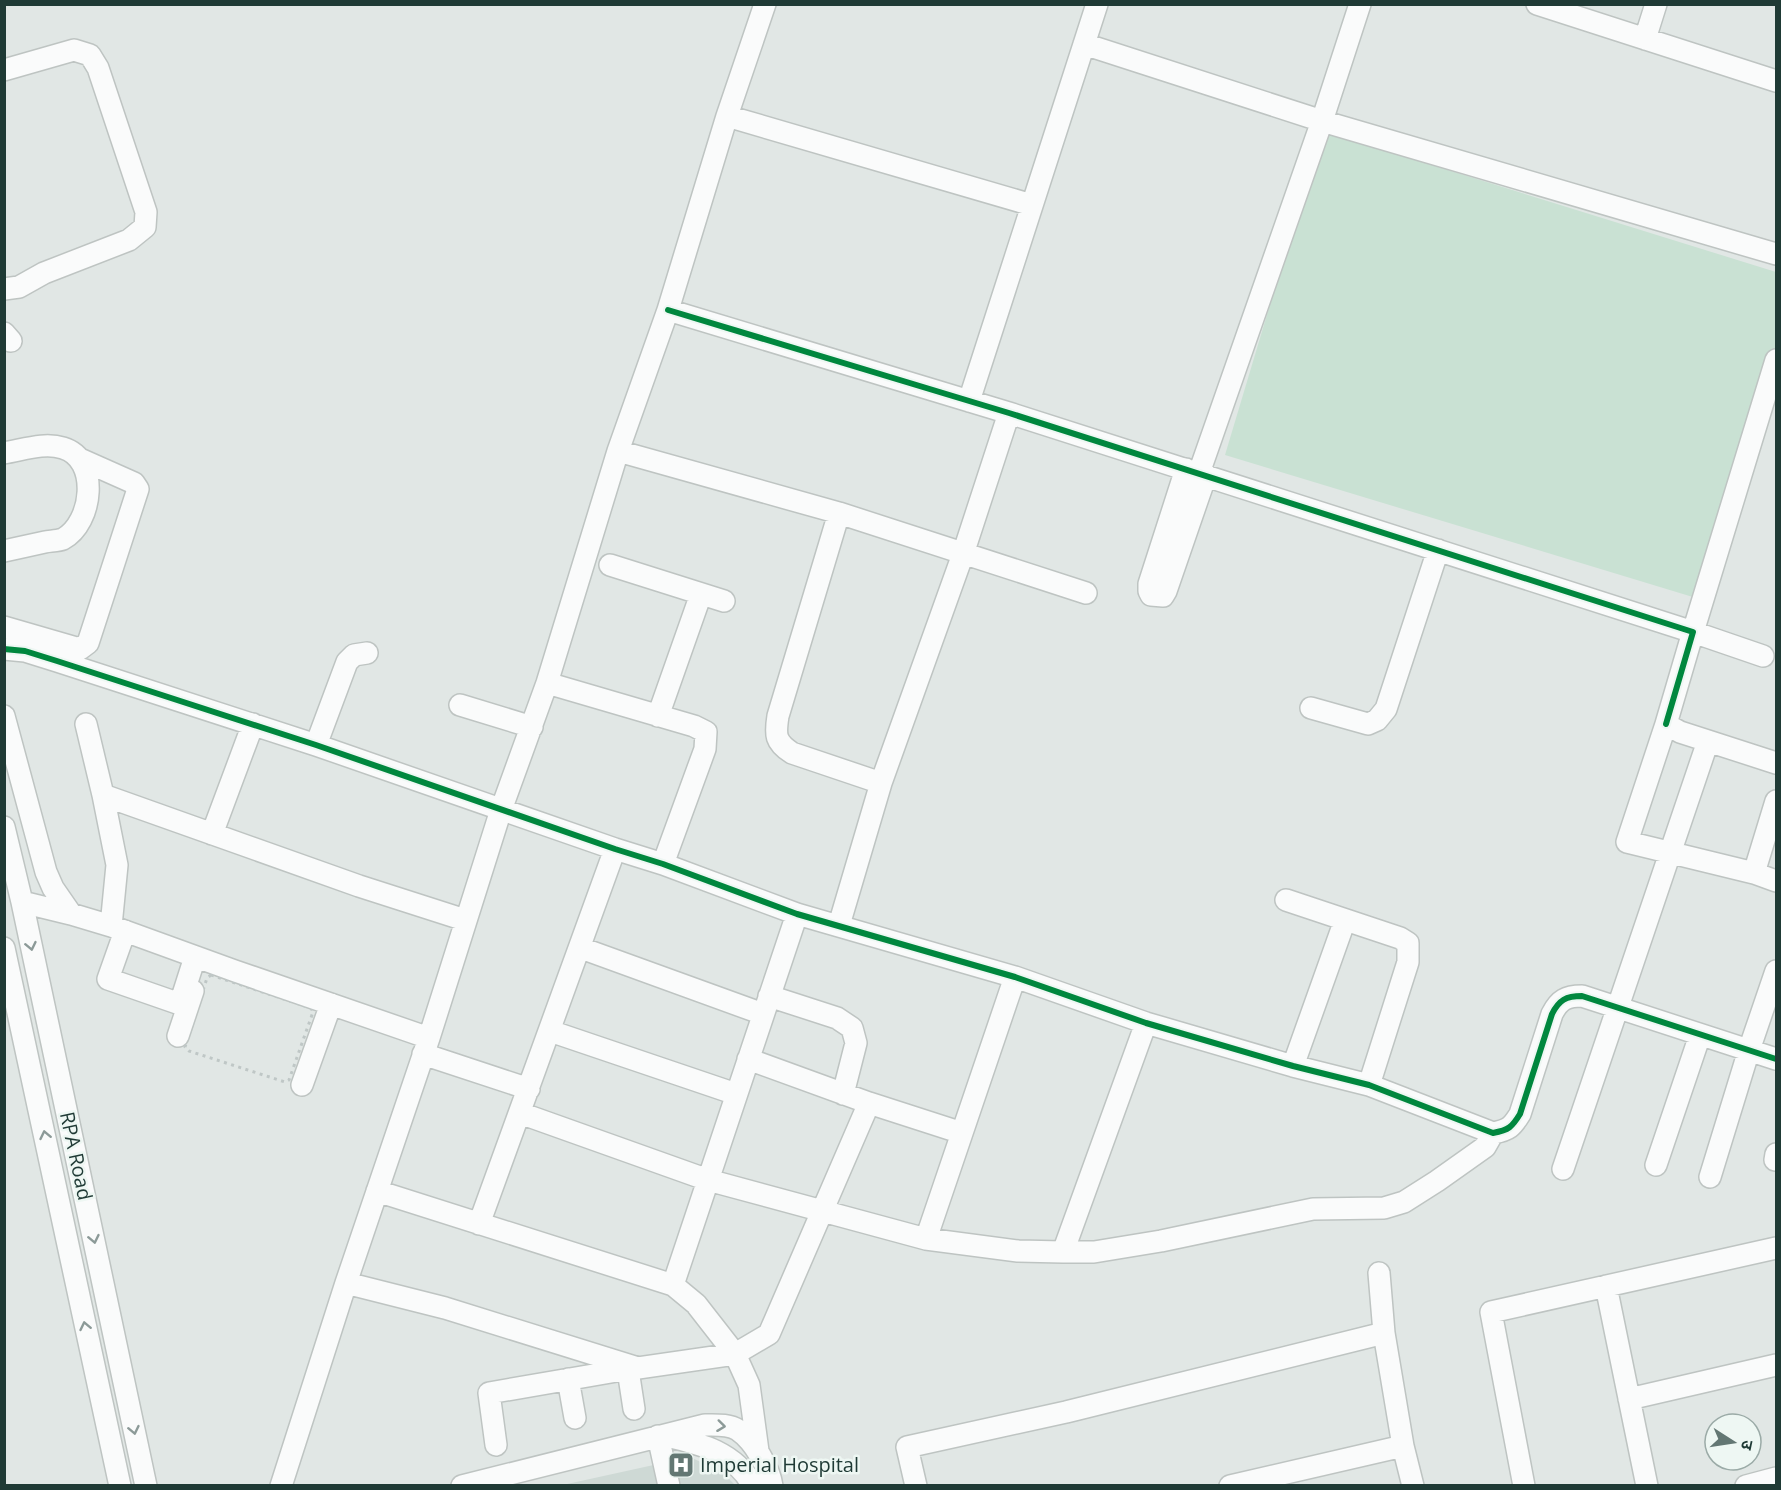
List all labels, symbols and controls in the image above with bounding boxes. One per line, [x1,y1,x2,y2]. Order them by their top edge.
one-way arrow [24,941,37,951]
street label: RPA Road [54,1109,99,1203]
one-way arrow [39,1130,52,1140]
one-way arrow [86,1234,99,1244]
one-way arrow [80,1321,93,1331]
north arrow [1703,1412,1763,1472]
one-way arrow [716,1419,725,1432]
one-way arrow [127,1425,140,1435]
text: उ [1736,1438,1759,1453]
hospital icon: Imperial Hospital [666,1450,696,1480]
place label: Imperial Hospital [700,1451,859,1478]

